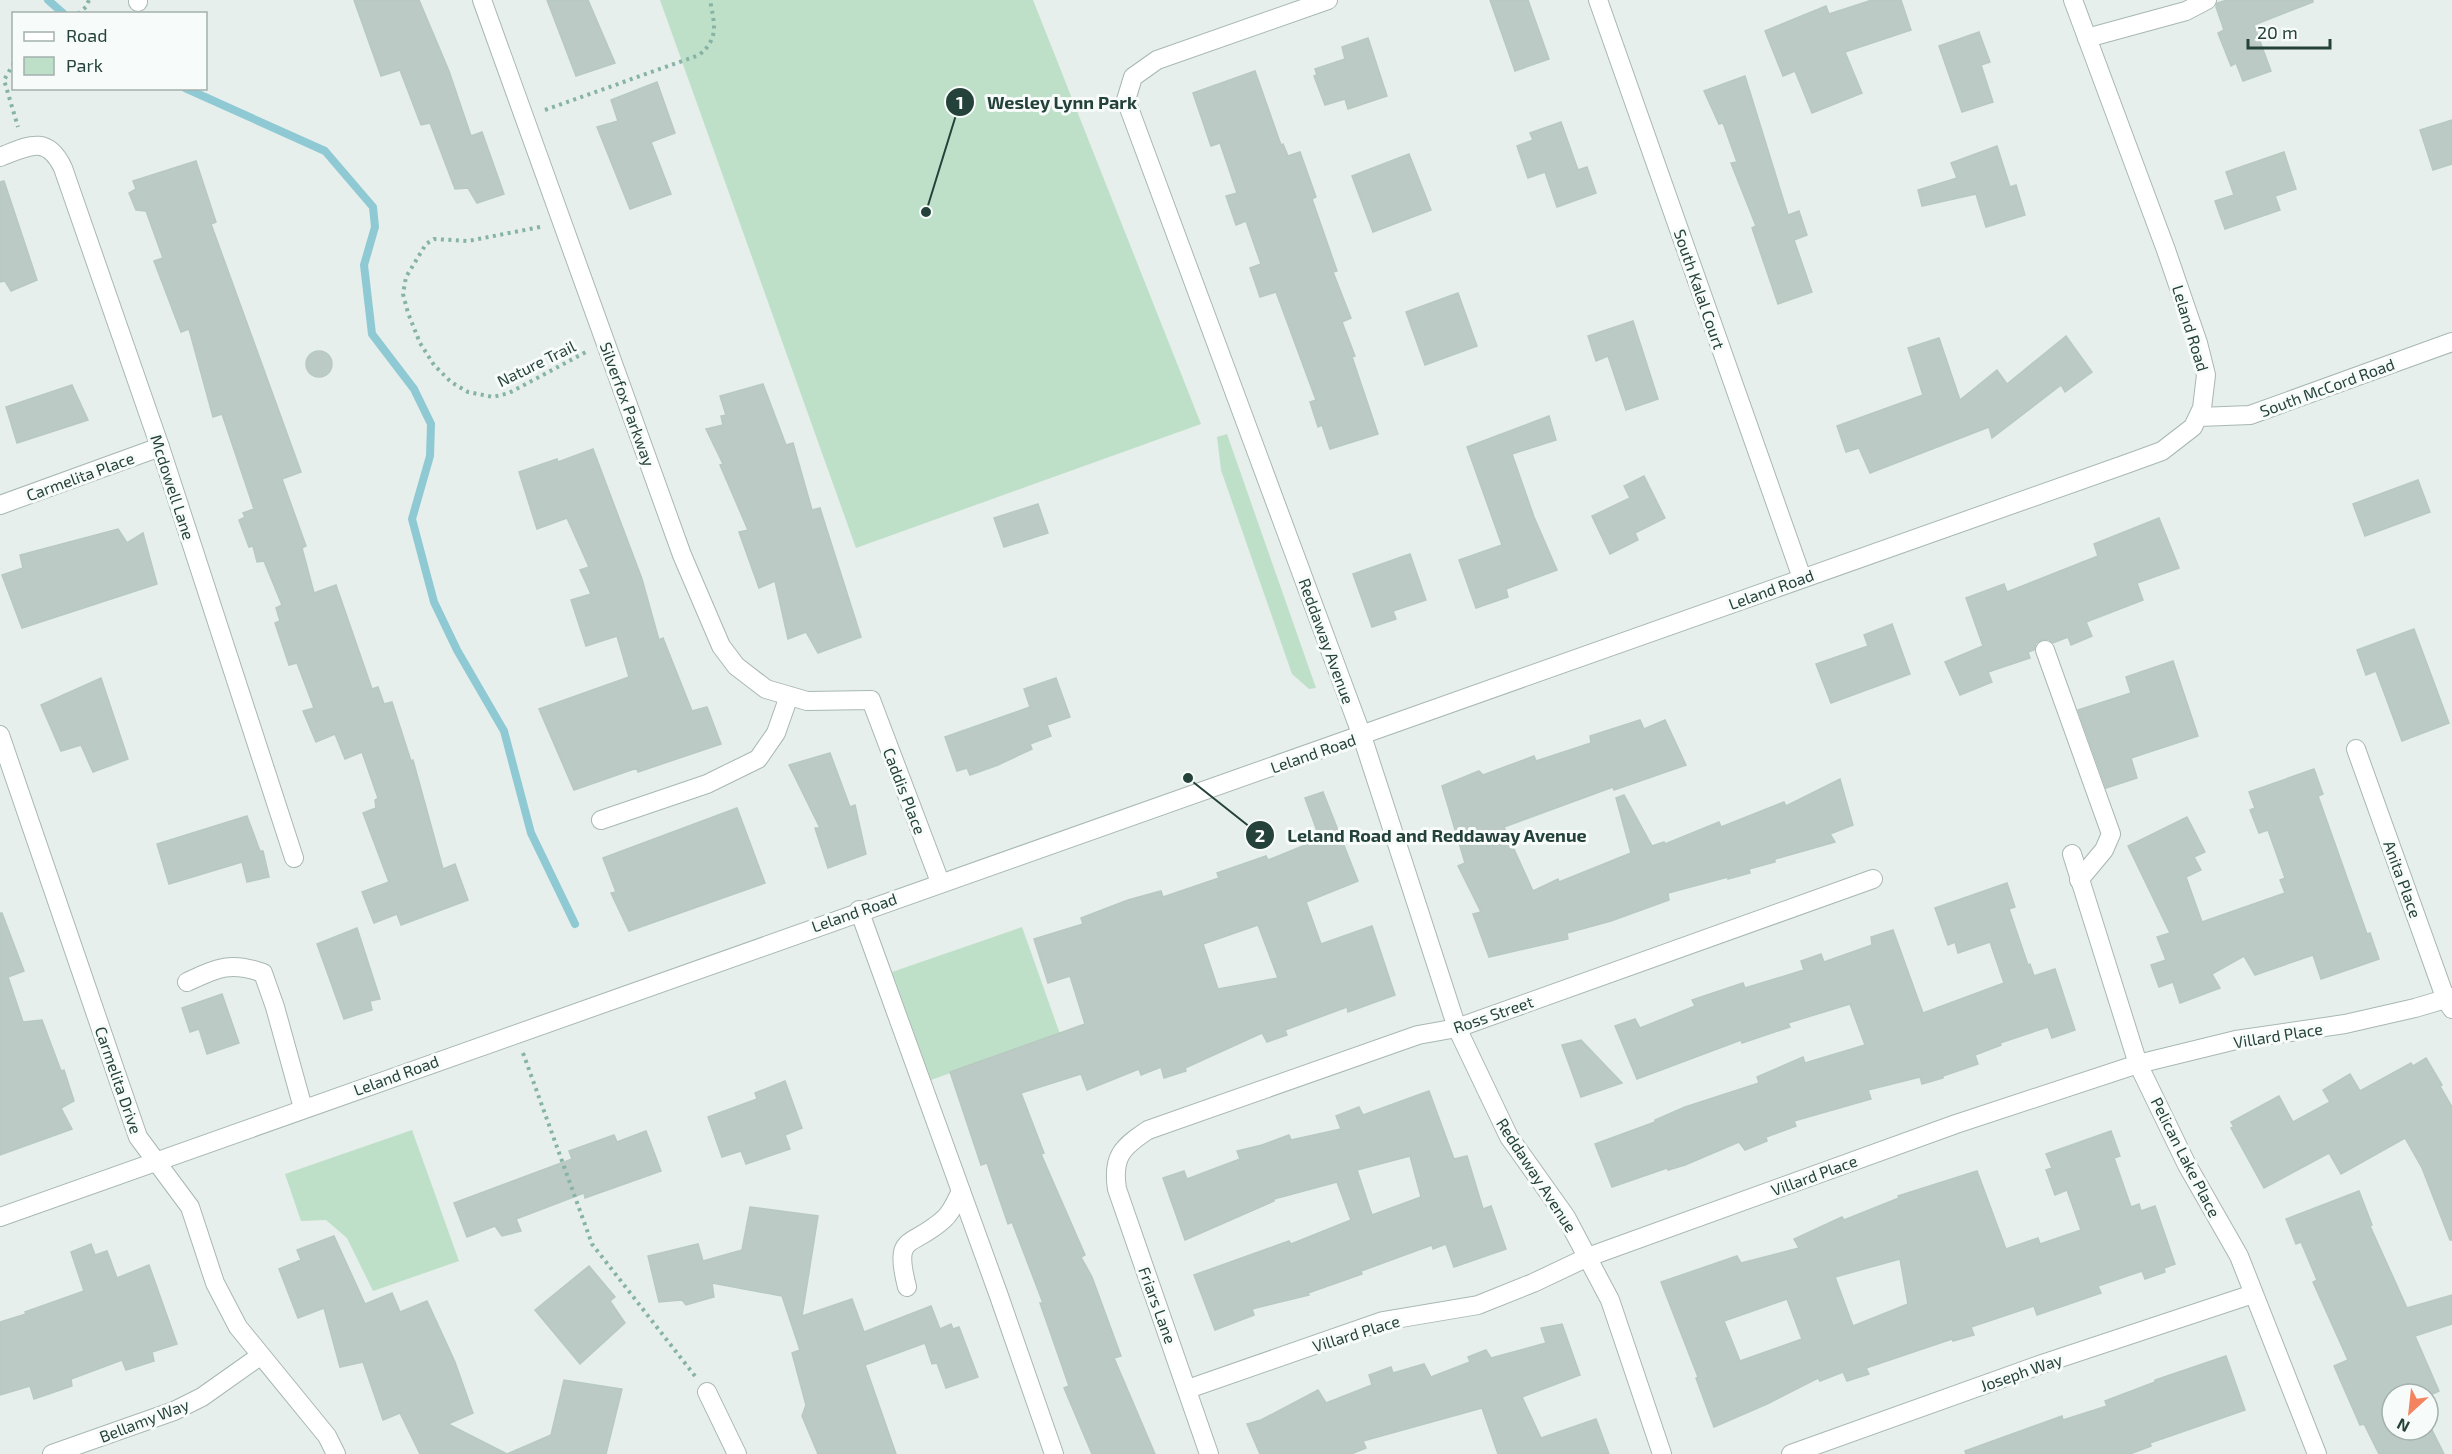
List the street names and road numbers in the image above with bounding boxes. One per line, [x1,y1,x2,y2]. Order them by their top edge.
street label: South Kalal Court [1671,226,1729,352]
street label: Leland Road [2169,283,2213,373]
street label: Nature Trail [494,336,579,390]
street label: Silverfox Parkway [597,339,659,469]
street label: South McCord Road [2257,354,2397,420]
street label: Mcdowell Lane [147,432,199,542]
street label: Carmelita Place [23,448,137,504]
street label: Leland Road [1726,565,1816,613]
street label: Reddaway Avenue [1295,576,1359,706]
street label: Leland Road [1268,729,1358,777]
street label: Caddis Place [880,745,930,837]
street label: Anita Place [2380,838,2426,920]
street label: Leland Road [809,888,899,936]
street label: Ross Street [1451,991,1535,1037]
street label: Villard Place [2232,1019,2324,1051]
street label: Carmelita Drive [92,1024,146,1136]
street label: Leland Road [351,1051,441,1099]
street label: Pelican Lake Place [2147,1094,2225,1220]
street label: Reddaway Avenue [1493,1114,1581,1236]
street label: Villard Place [1768,1151,1860,1199]
street label: Friars Lane [1135,1264,1181,1346]
street label: Villard Place [1310,1311,1402,1355]
street label: Joseph Way [1978,1349,2065,1395]
street label: Bellamy Way [96,1394,192,1446]

